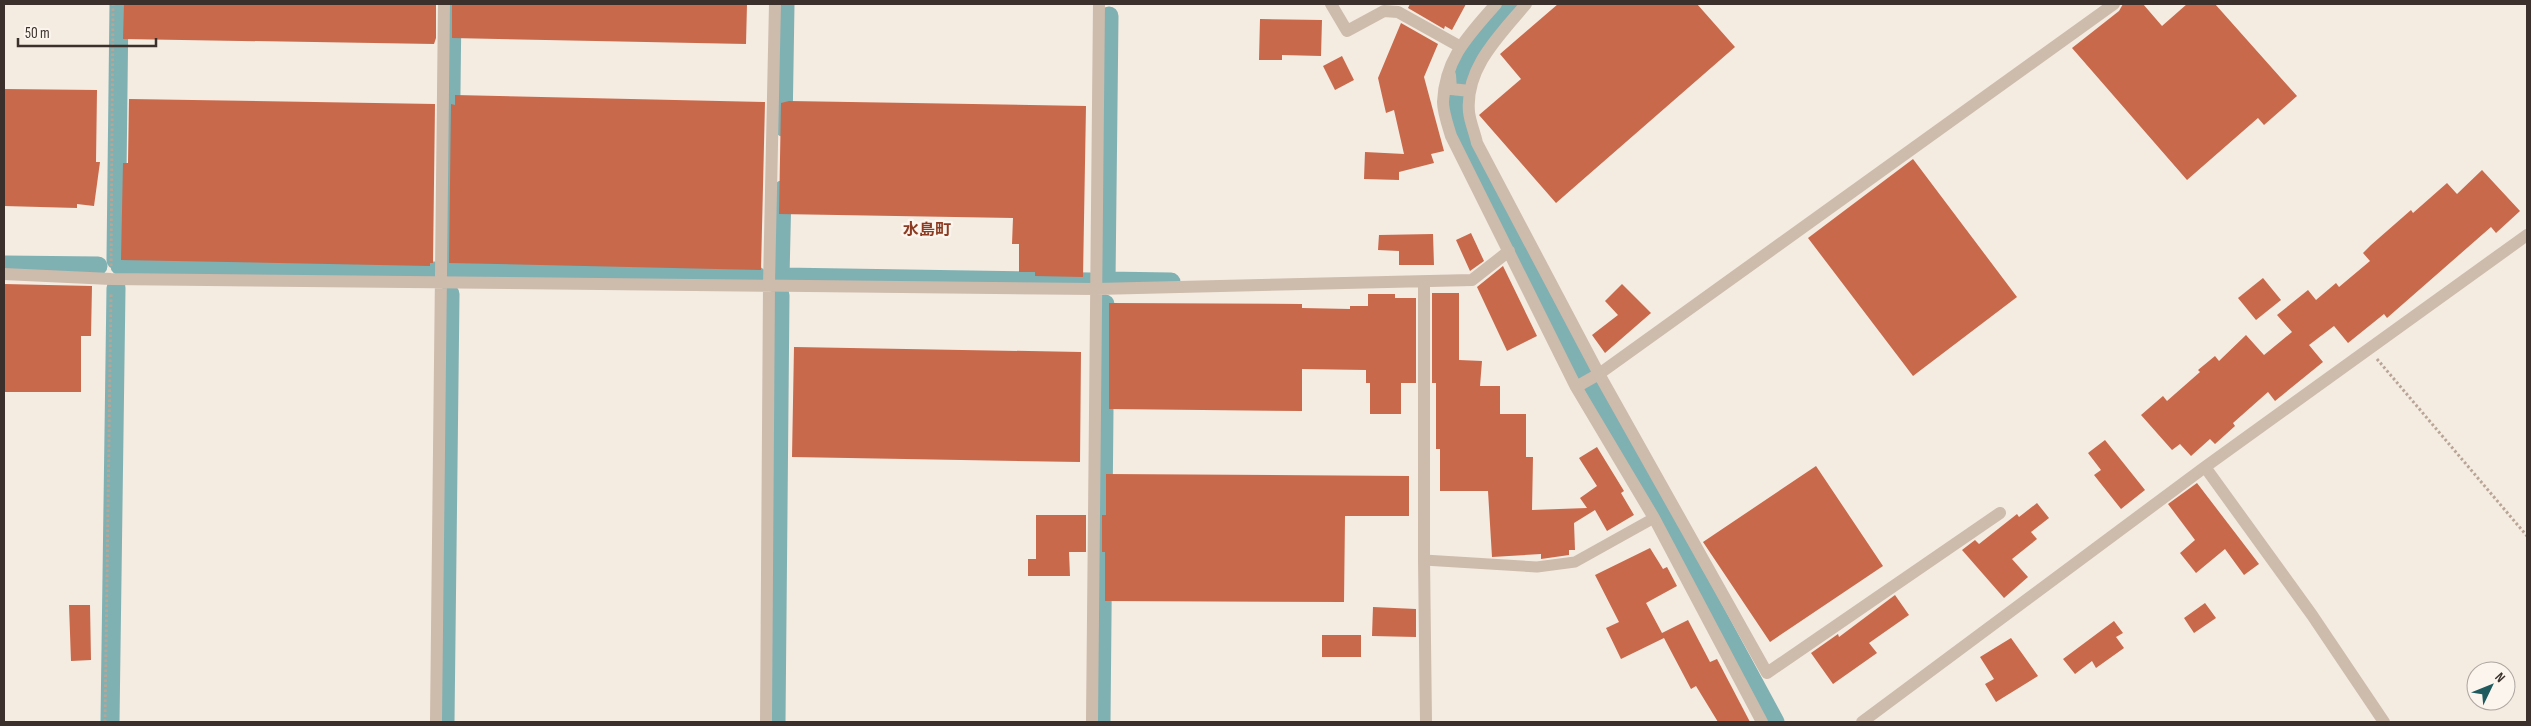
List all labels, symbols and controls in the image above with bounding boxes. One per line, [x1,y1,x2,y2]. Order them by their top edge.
scale bar [18,15,155,47]
text: 50 m [25,24,50,43]
district label: 水島町 [903,221,951,240]
north arrow [2466,661,2516,711]
text: N [2491,669,2509,686]

